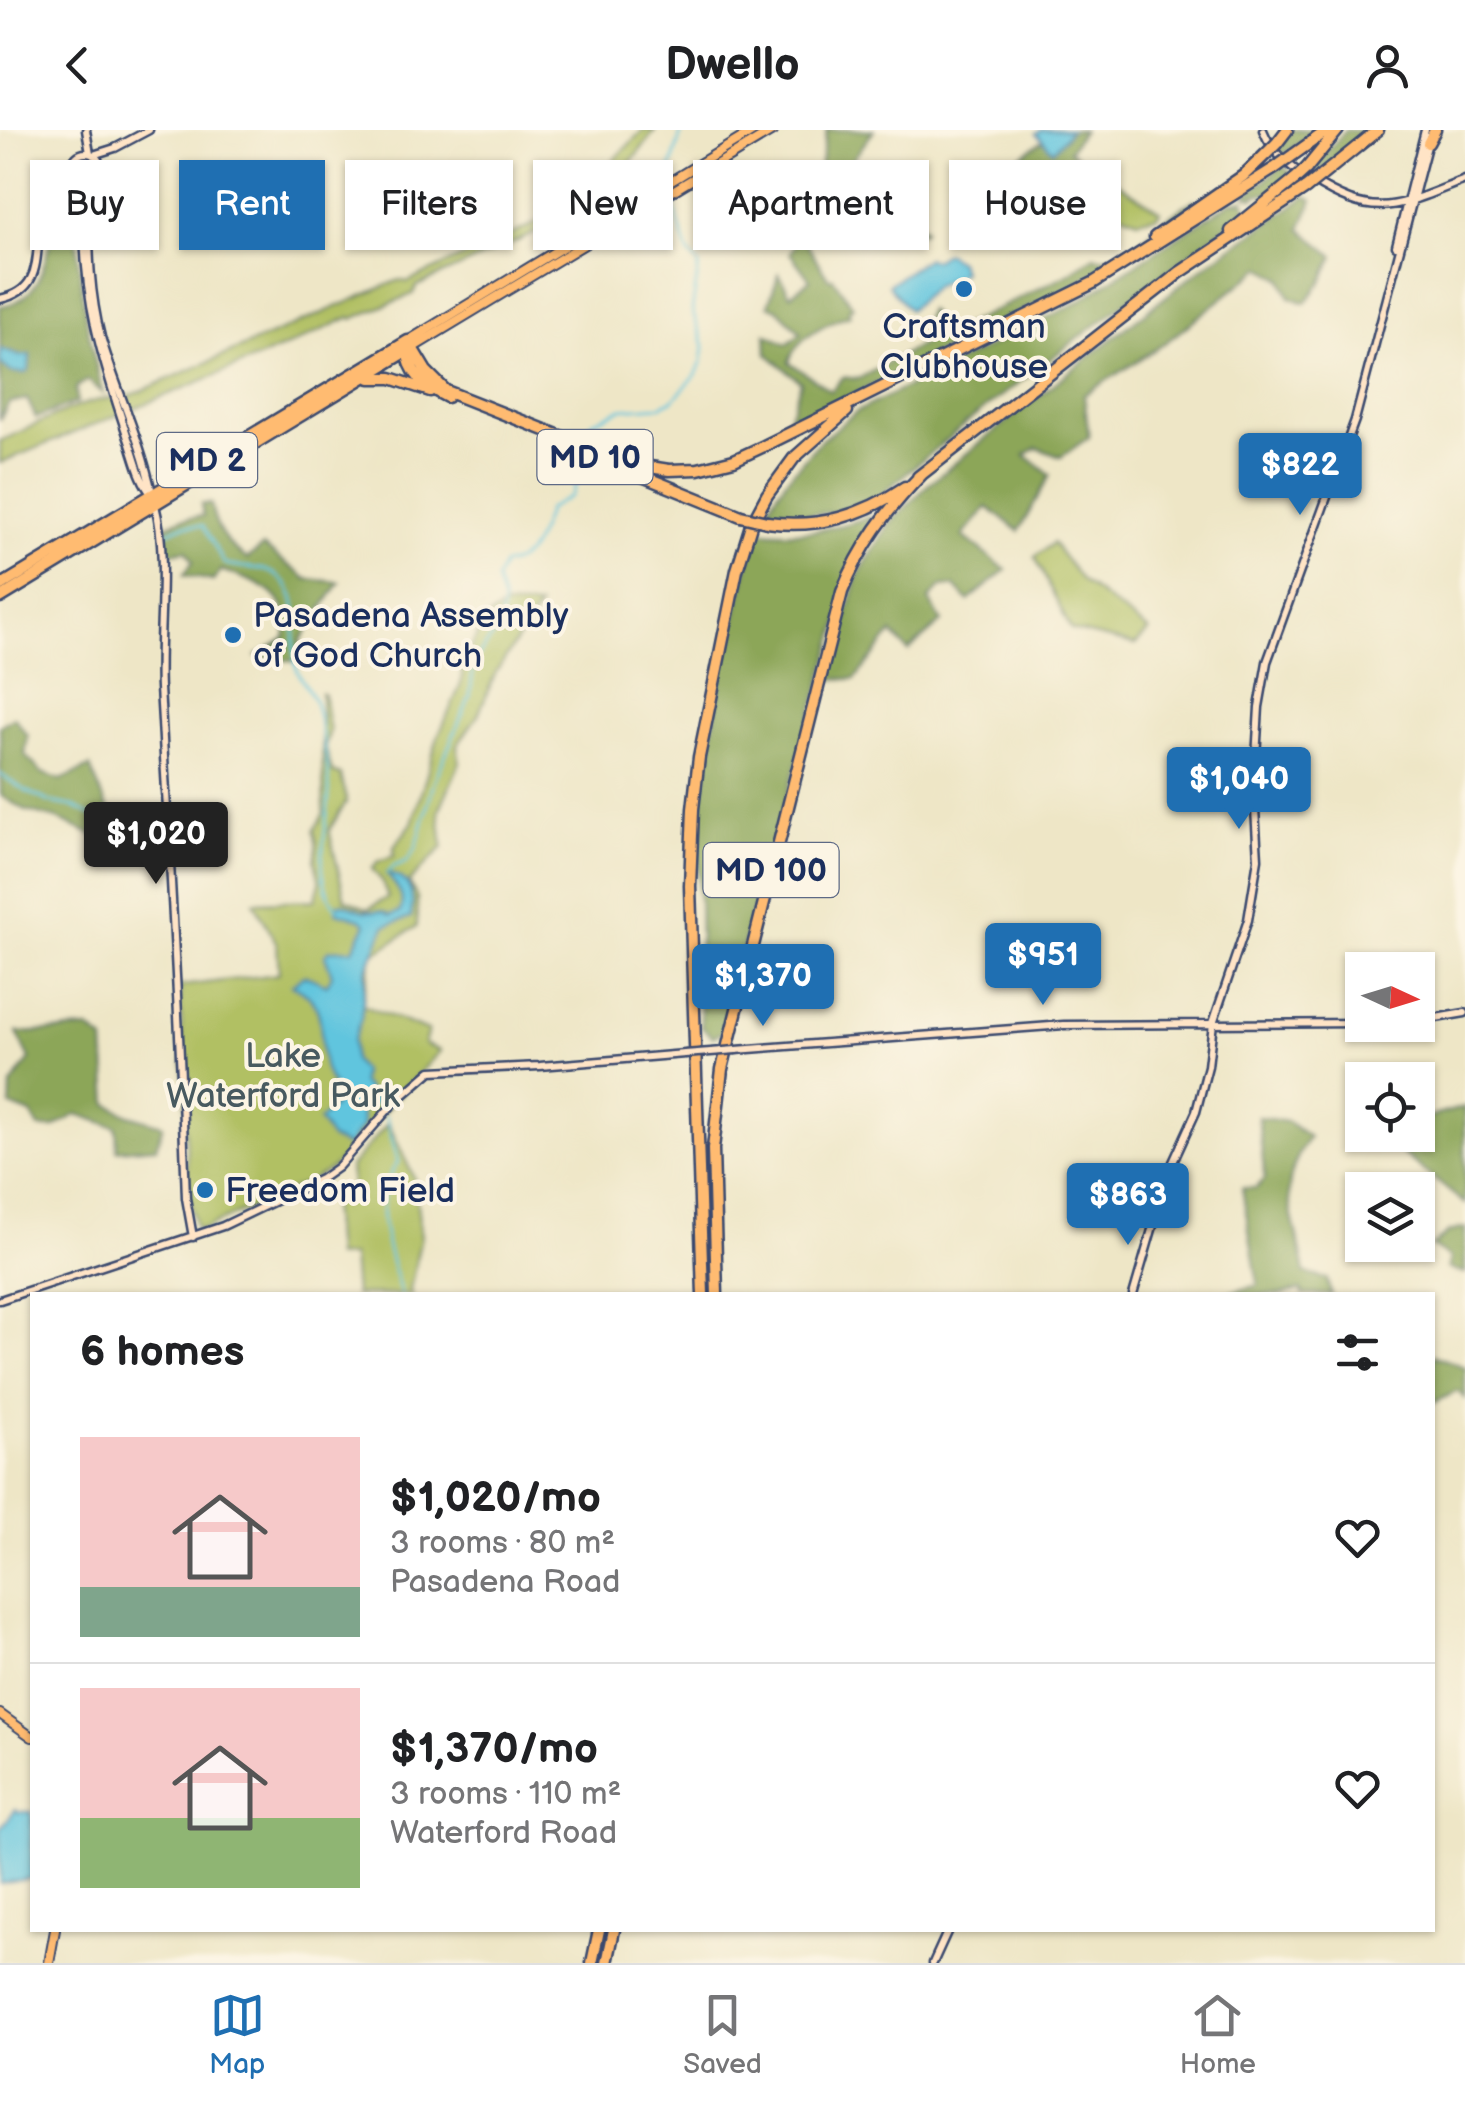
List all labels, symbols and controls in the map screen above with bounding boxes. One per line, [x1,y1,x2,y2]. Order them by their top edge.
icon: back [50,38,105,93]
text: Dwello [665,38,800,93]
icon: person [1360,38,1415,93]
chip: Buy [30,160,159,250]
chip: Rent [179,160,325,250]
chip: Filters [345,160,513,250]
chip: New [533,160,673,250]
chip: Apartment [693,160,929,250]
chip: House [949,160,1121,250]
marker: Craftsman Clubhouse [953,278,975,300]
place label: Craftsman Clubhouse [880,306,1048,389]
road number: MD 10 [538,430,652,484]
road number: MD 2 [157,433,257,487]
pin: $822 [1241,433,1359,518]
text: $822 [1261,446,1339,485]
place label: Pasadena Assembly of God Church [253,595,569,678]
marker: Pasadena Assembly of God Church [222,624,244,646]
pin: $1,040 [1158,747,1320,832]
text: $1,040 [1189,760,1289,799]
pin: $1,020 [75,802,237,887]
text: $1,020 [106,815,206,854]
road number: MD 100 [704,843,838,897]
pin: $951 [984,923,1102,1008]
text: $951 [1007,936,1079,975]
pin: $1,370 [682,944,844,1029]
north arrow [1345,952,1435,1042]
map controls [1345,952,1435,1262]
text: $1,370 [714,957,812,996]
park label: Lake Waterford Park [166,1035,401,1118]
button: locate [1345,1062,1435,1152]
pin: $863 [1069,1163,1187,1248]
place label: Freedom Field [225,1170,455,1213]
button: layers [1345,1172,1435,1262]
text: $863 [1089,1176,1167,1215]
marker: Freedom Field [194,1179,216,1201]
icon: filters [1330,1325,1385,1380]
text: 6 homes [80,1327,244,1378]
text: $1,020/mo [390,1473,601,1524]
icon: home [160,1477,280,1597]
icon: heart [1330,1510,1385,1565]
text: 3 rooms · 80 m² [390,1524,615,1563]
text: Pasadena Road [390,1563,620,1602]
text: $1,370/mo [390,1724,598,1775]
icon: home [160,1728,280,1848]
icon: heart [1330,1761,1385,1816]
text: 3 rooms · 110 m² [390,1775,621,1814]
text: Waterford Road [390,1814,617,1853]
tab: Map [209,1988,265,2081]
tab: Saved [683,1988,762,2081]
tab: Home [1180,1988,1256,2081]

